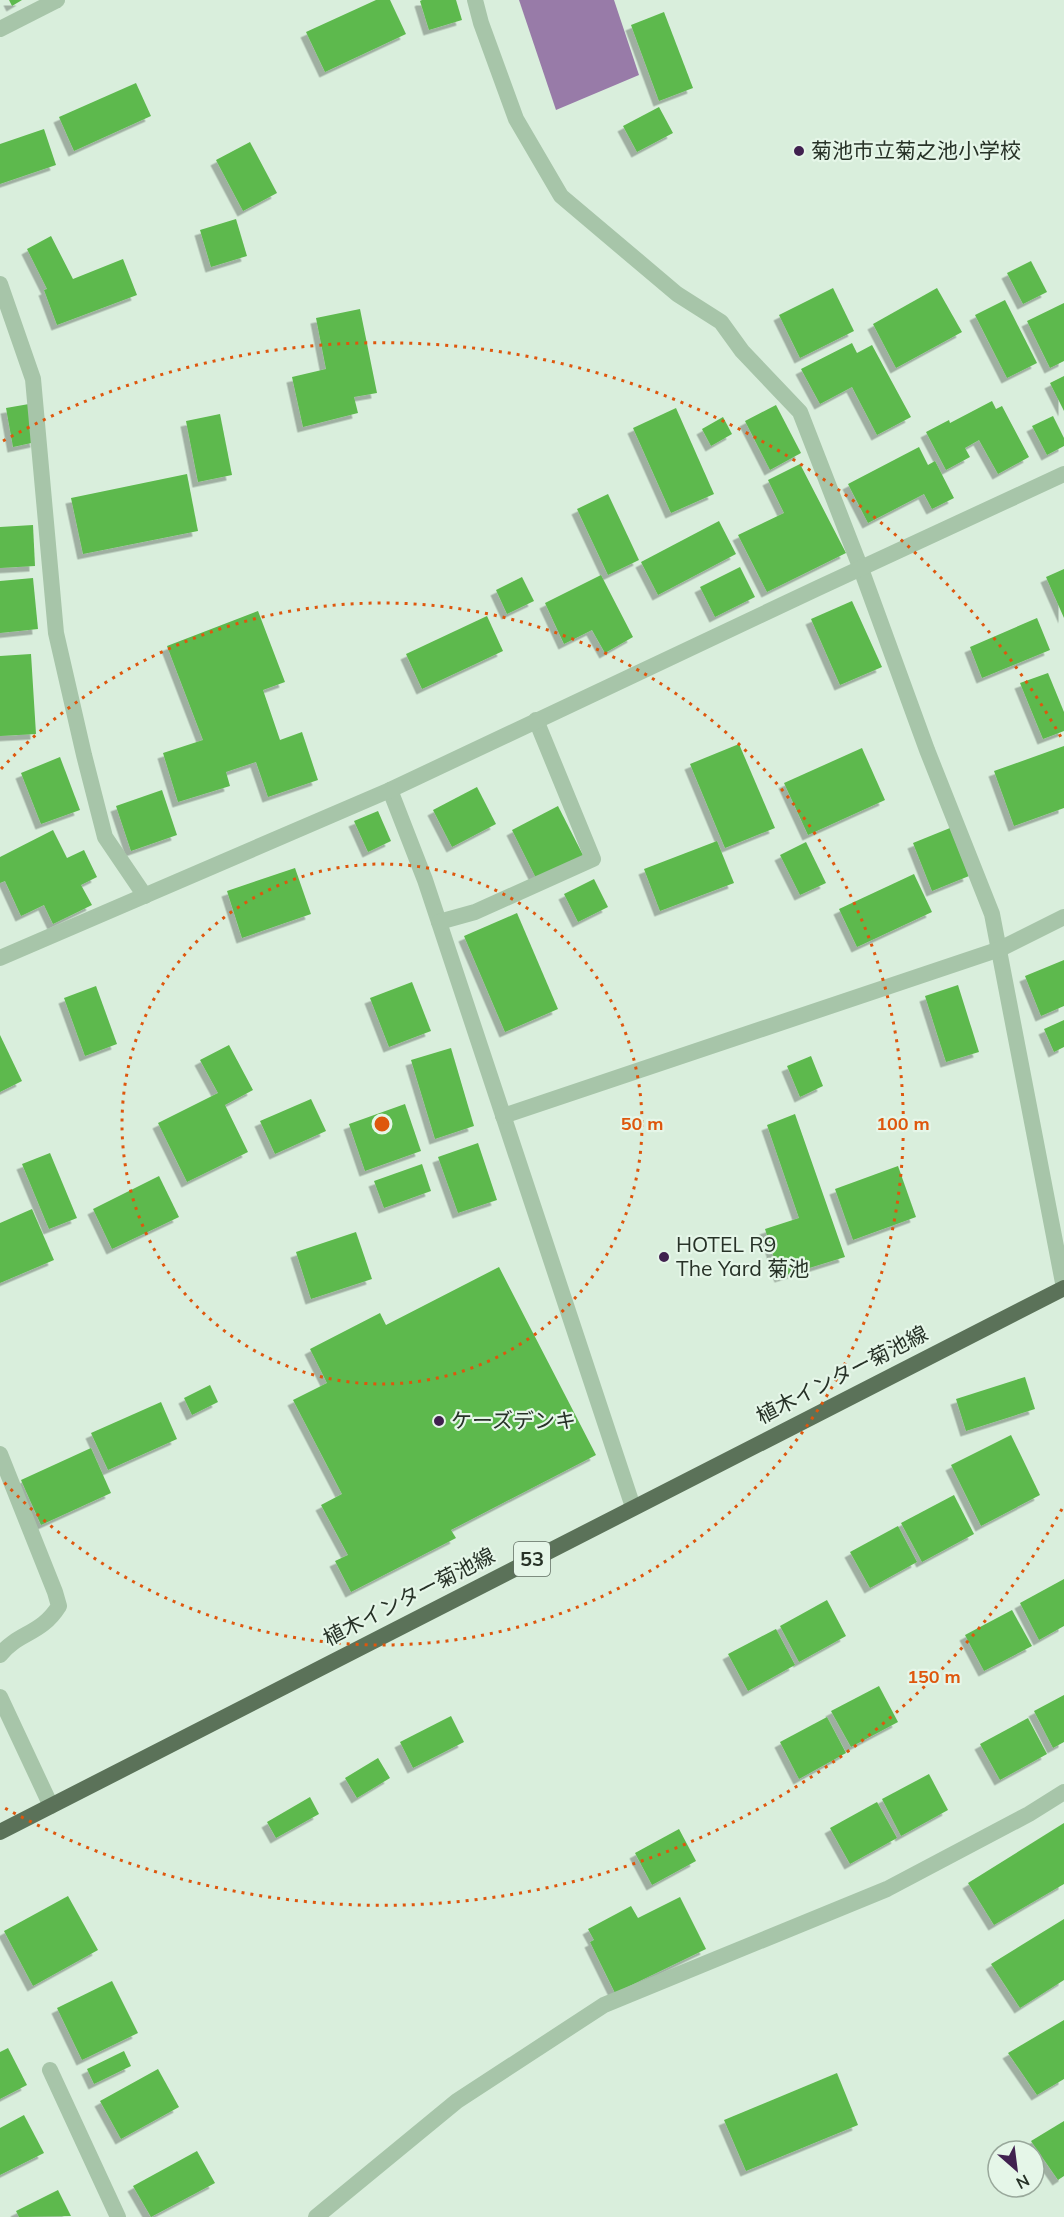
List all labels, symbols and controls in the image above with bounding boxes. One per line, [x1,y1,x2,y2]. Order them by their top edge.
place label: 菊池市立菊之池小学校 [811,137,1021,163]
marker: 菊池市立菊之池小学校 [792,144,806,158]
text: 50 m [621,1112,663,1135]
text: 100 m [876,1112,930,1135]
centre of rings [372,1114,392,1134]
place label: HOTEL R9 The Yard 菊池 [676,1231,809,1281]
marker: HOTEL R9 The Yard 菊池 [657,1250,671,1264]
street label: 植木インター菊池線 [751,1320,932,1429]
place label: ケーズデンキ [451,1407,576,1433]
marker: ケーズデンキ [432,1414,446,1428]
street label: 植木インター菊池線 [318,1542,499,1651]
road number: 53 [514,1542,550,1576]
text: 150 m [907,1665,961,1688]
north arrow [986,2139,1046,2199]
text: N [1013,2171,1033,2194]

